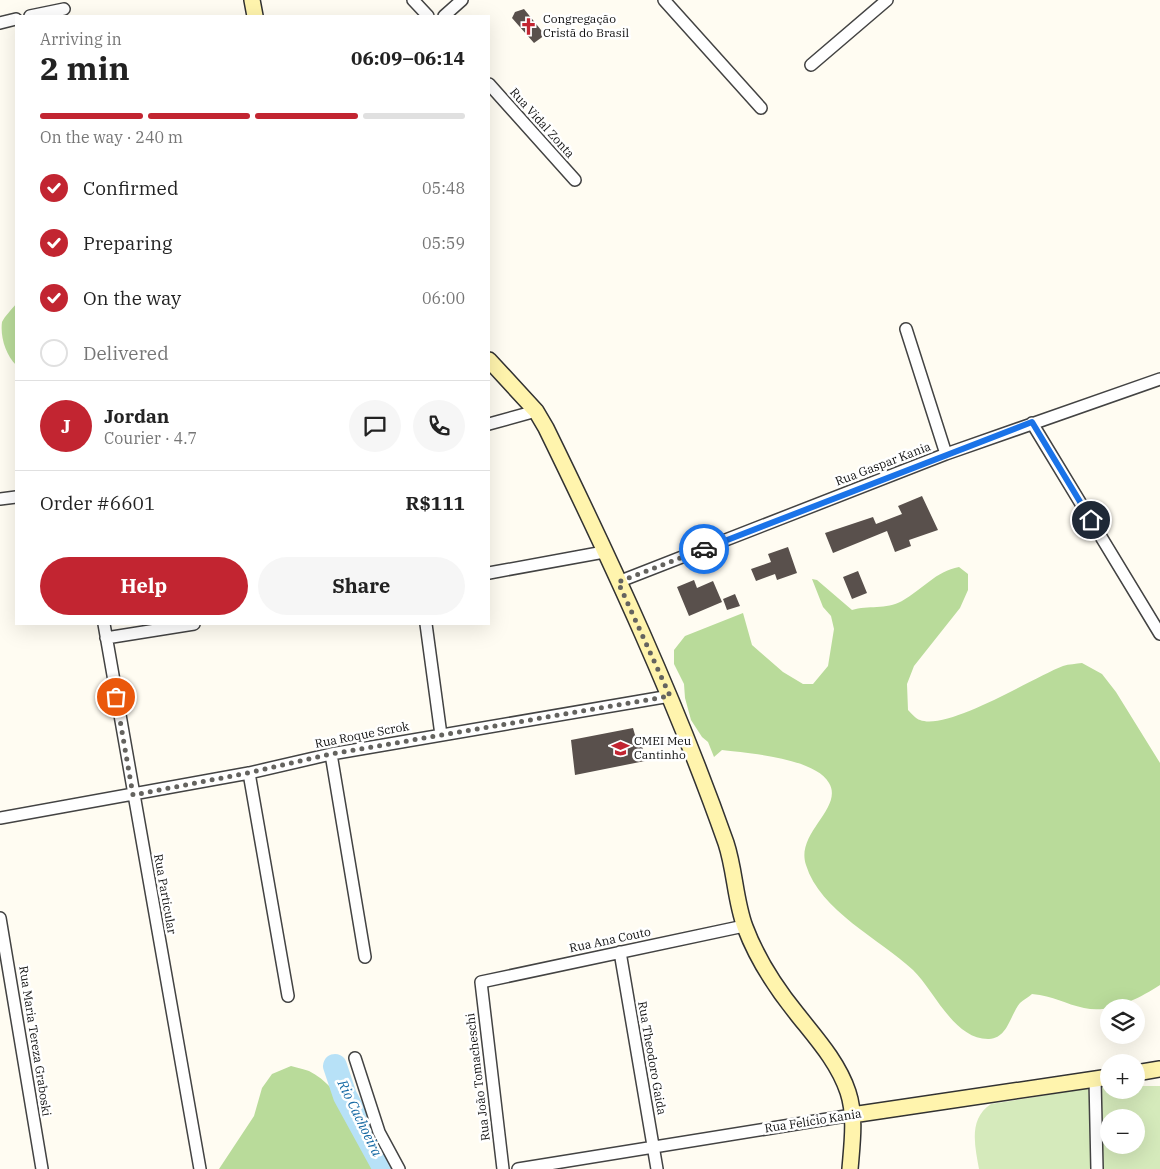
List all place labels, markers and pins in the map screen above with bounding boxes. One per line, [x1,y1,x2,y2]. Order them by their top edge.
place label: Congregação Cristã do Brasil [543,11,629,40]
church icon: Congregação Cristã do Brasil [519,16,539,36]
pin [1070,499,1112,541]
pin [95,676,137,718]
place label: CMEI Meu Cantinho [634,733,692,762]
school or university icon: CMEI Meu Cantinho [610,738,630,758]

